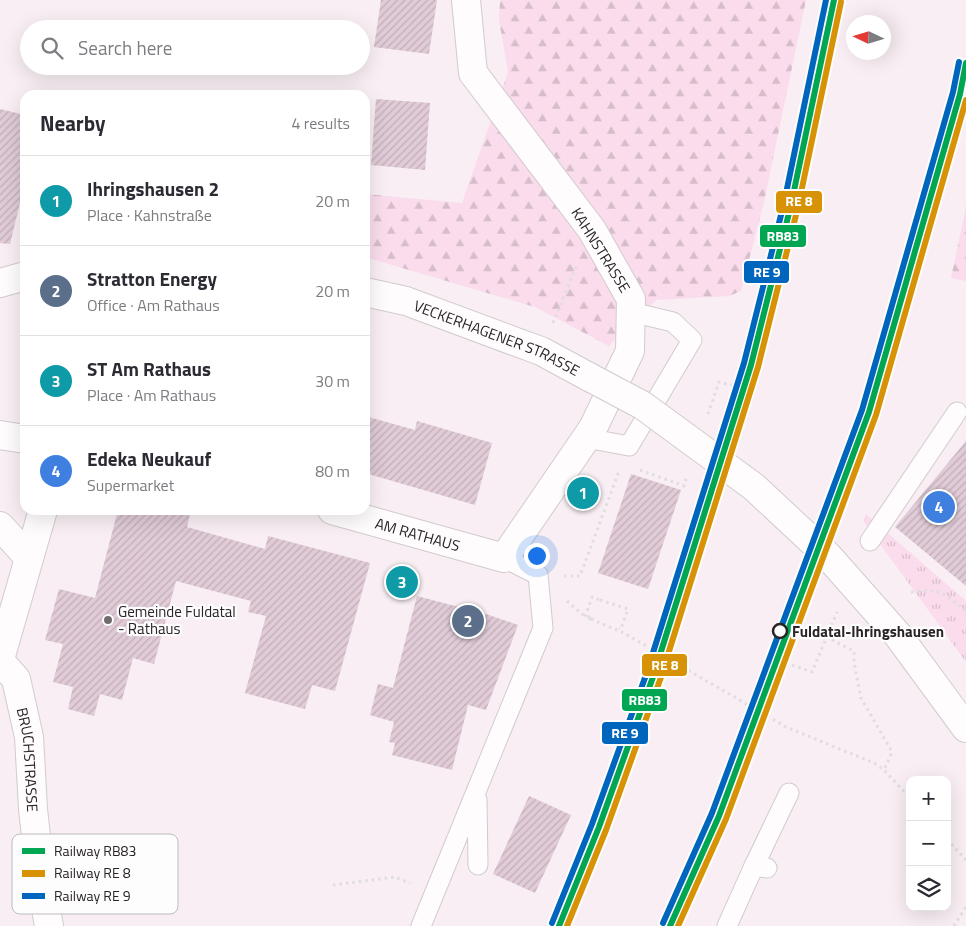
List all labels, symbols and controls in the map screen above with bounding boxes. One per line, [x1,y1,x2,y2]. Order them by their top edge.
north arrow [846,15,891,60]
search box [20,20,370,75]
text: Search here [78,33,172,62]
icon: search [38,34,66,62]
text: Nearby [40,107,105,139]
text: 4 results [291,111,350,135]
text: Ihringshausen 2 [87,174,219,203]
text: 1 [52,189,60,213]
text: 20 m [315,189,350,213]
line badge: RE 8 [775,190,823,214]
text: RE 8 [785,190,813,211]
text: Place · Kahnstraße [87,203,212,227]
street label: KAHNSTRASSE [566,203,636,297]
line badge: RB83 [759,224,807,248]
text: RB83 [767,225,799,246]
line badge: RE 9 [743,260,790,284]
text: RE 9 [753,261,781,282]
text: Stratton Energy [87,264,217,293]
text: 2 [52,279,60,303]
text: 20 m [315,279,350,303]
text: Office · Am Rathaus [87,293,220,317]
street label: VECKERHAGENER STRASSE [411,293,584,381]
text: ST Am Rathaus [87,354,211,383]
text: 3 [52,369,60,393]
text: 30 m [315,369,350,393]
text: Place · Am Rathaus [87,383,216,407]
text: Edeka Neukauf [87,444,211,473]
text: 4 [52,459,60,483]
text: 80 m [315,459,350,483]
text: Supermarket [87,473,174,497]
pin: 1 [567,474,599,512]
pin: 4 [923,488,955,526]
street label: AM RATHAUS [373,511,463,557]
your location [524,543,550,569]
pin: 3 [386,563,418,601]
place label: Gemeinde Fuldatal - Rathaus [118,600,236,640]
pin: 2 [452,602,484,640]
marker: Gemeinde Fuldatal - Rathaus [102,614,114,626]
place label: Fuldatal-Ihringshausen [792,620,944,643]
marker: Fuldatal-Ihringshausen [772,623,788,639]
line badge: RE 8 [641,653,688,677]
text: RE 8 [651,654,679,675]
line badge: RB83 [621,688,668,712]
text: RB83 [629,689,661,710]
street label: BRUCHSTRASSE [11,705,45,813]
line badge: RE 9 [601,721,649,745]
text: RE 9 [611,722,639,743]
map controls [906,776,951,911]
button: + [906,776,951,821]
button: − [906,821,951,866]
legend [12,834,178,914]
text: Railway RB83 [54,840,136,861]
text: Railway RE 8 [54,862,131,883]
button: layers [906,866,951,911]
text: Railway RE 9 [54,885,131,906]

